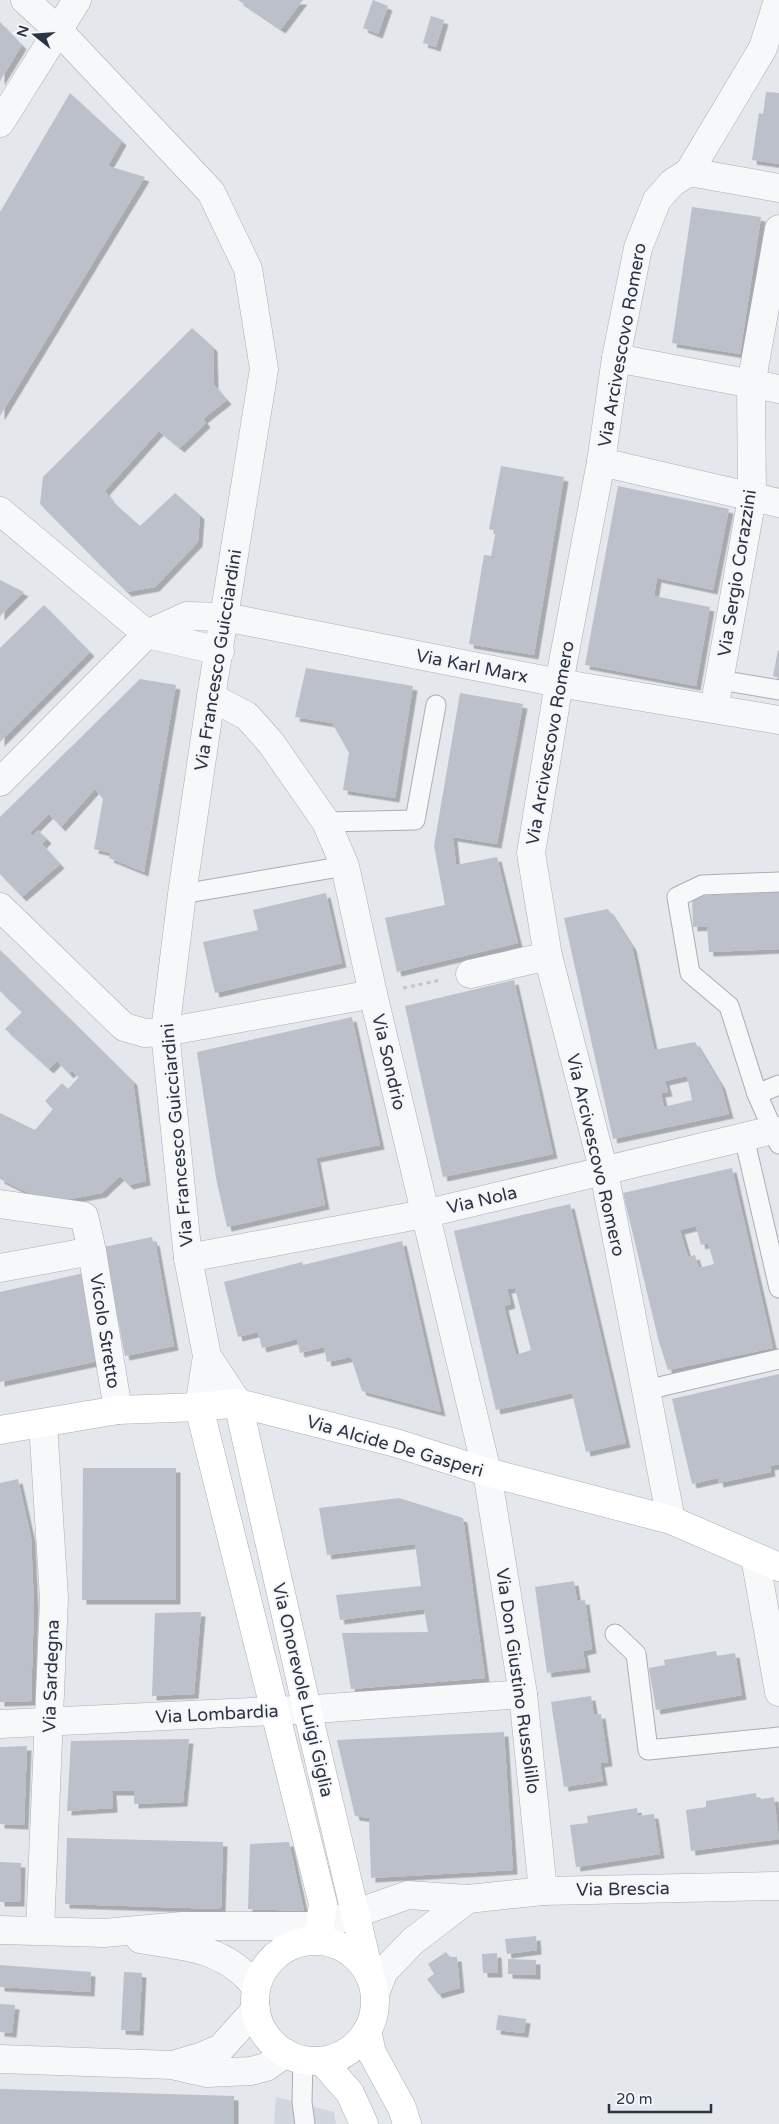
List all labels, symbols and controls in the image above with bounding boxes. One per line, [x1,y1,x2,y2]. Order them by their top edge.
north arrow [10,10,60,60]
text: N [13,23,33,39]
street label: Via Arcivescovo Romero [593,241,651,449]
street label: Via Sergio Corazzini [713,488,761,658]
street label: Via Francesco Guicciardini [190,548,246,772]
street label: Via Arcivescovo Romero [521,639,579,847]
street label: Via Karl Marx [414,644,530,688]
street label: Via Sondrio [367,1012,411,1112]
street label: Via Francesco Guicciardini [156,1022,198,1248]
street label: Via Arcivescovo Romero [562,1052,630,1259]
street label: Via Nola [445,1181,519,1219]
street label: Vicolo Stretto [85,1272,125,1390]
street label: Via Alcide De Gasperi [304,1410,486,1482]
street label: Via Don Giustino Russolillo [491,1567,545,1795]
street label: Via Onorevole Luigi Giglia [268,1581,338,1799]
street label: Via Sardegna [38,1619,64,1733]
street label: Via Lombardia [155,1700,279,1728]
street label: Via Brescia [576,1877,670,1901]
scale bar [609,2082,712,2114]
text: 20 m [616,2090,653,2108]

